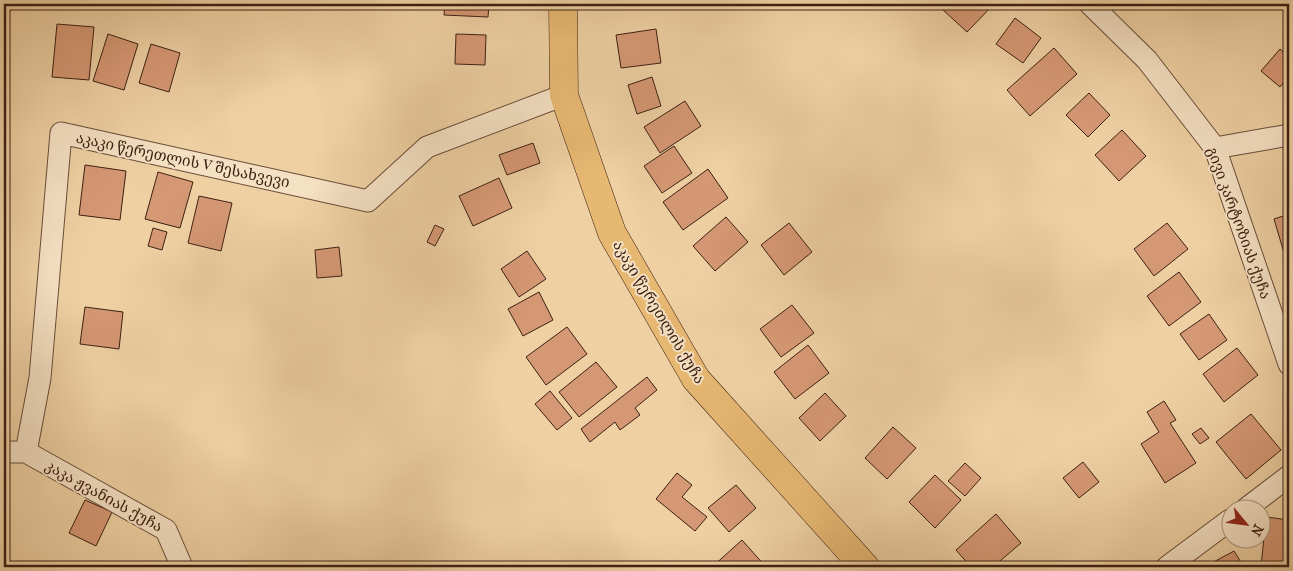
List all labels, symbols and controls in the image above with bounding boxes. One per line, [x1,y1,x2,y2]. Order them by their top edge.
street label: აკაკი წერეთლის V შესახვევი [74,129,292,191]
street label: გივი კარტოზიას ქუჩა [1203,144,1275,302]
street label: აკაკი წერეთლის ქუჩა [609,237,709,387]
street label: კაკა ჟვანიას ქუჩა [42,456,166,536]
north arrow [1220,498,1270,548]
text: N [1247,521,1267,539]

